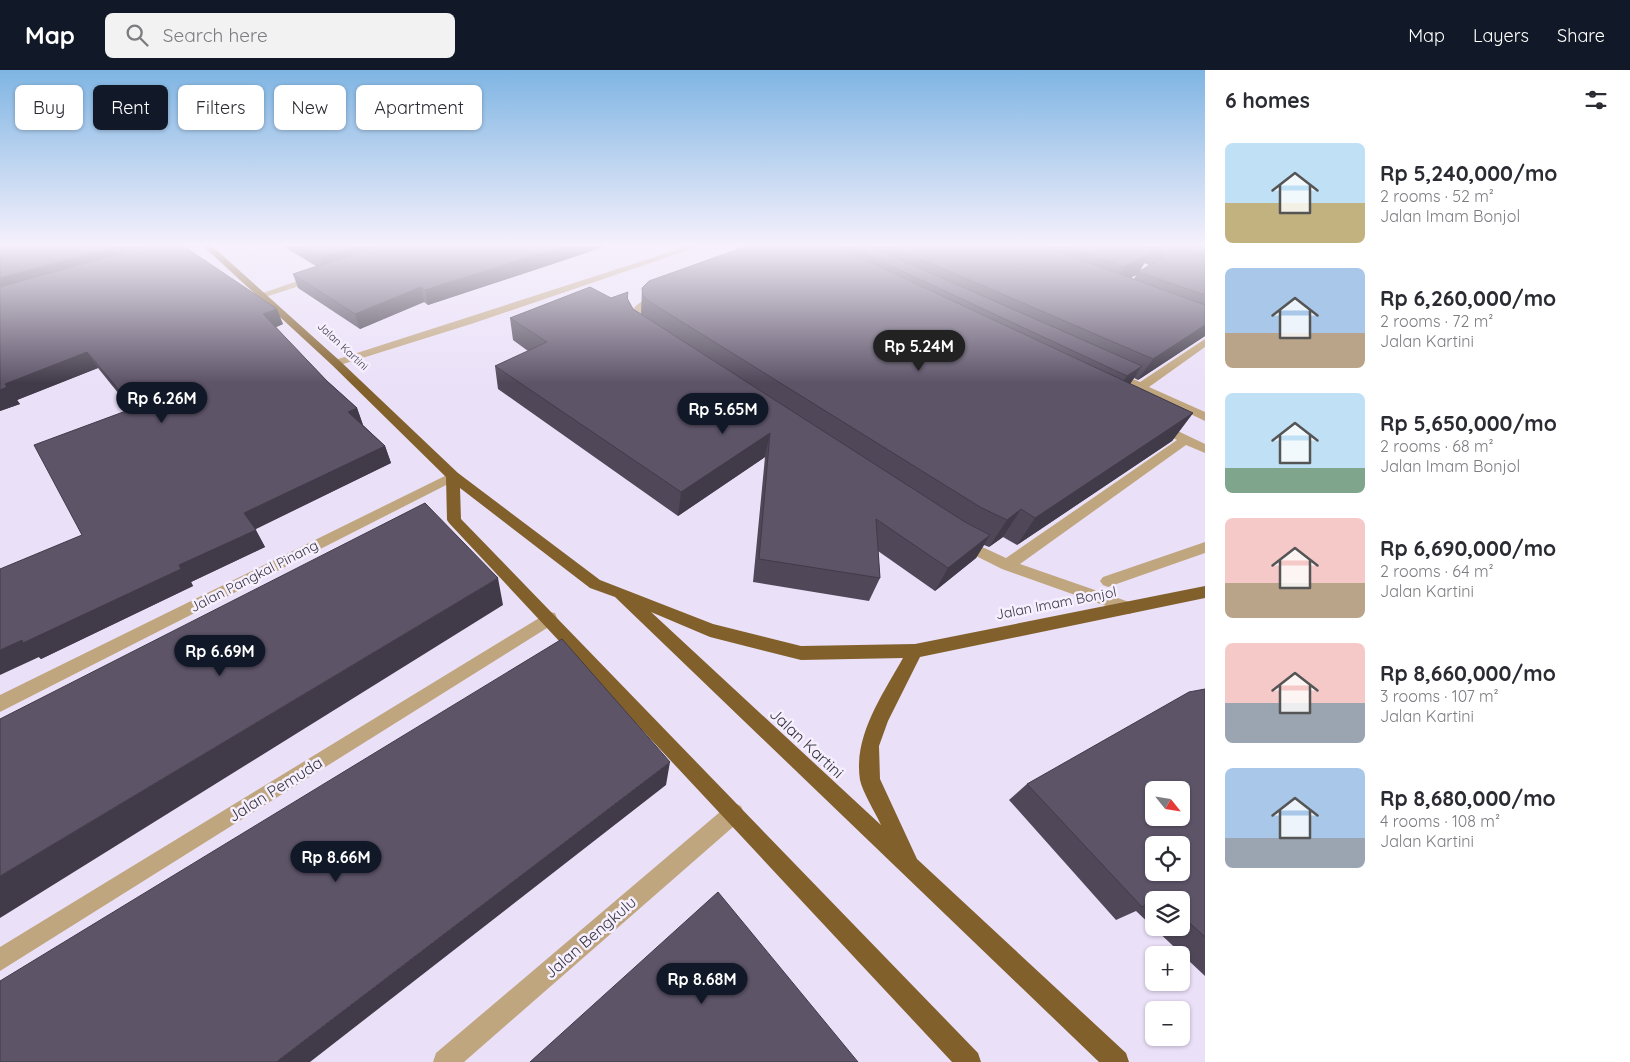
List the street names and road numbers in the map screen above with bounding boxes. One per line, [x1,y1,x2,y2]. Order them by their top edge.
street label: Jalan Kartini [315,319,371,373]
street label: Jalan Pangkal Pinang [187,536,321,616]
street label: Jalan Imam Bonjol [994,582,1118,624]
street label: Jalan Kartini [766,704,848,782]
street label: Jalan Pemuda [224,752,326,826]
street label: Jalan Bengkulu [540,892,640,982]

